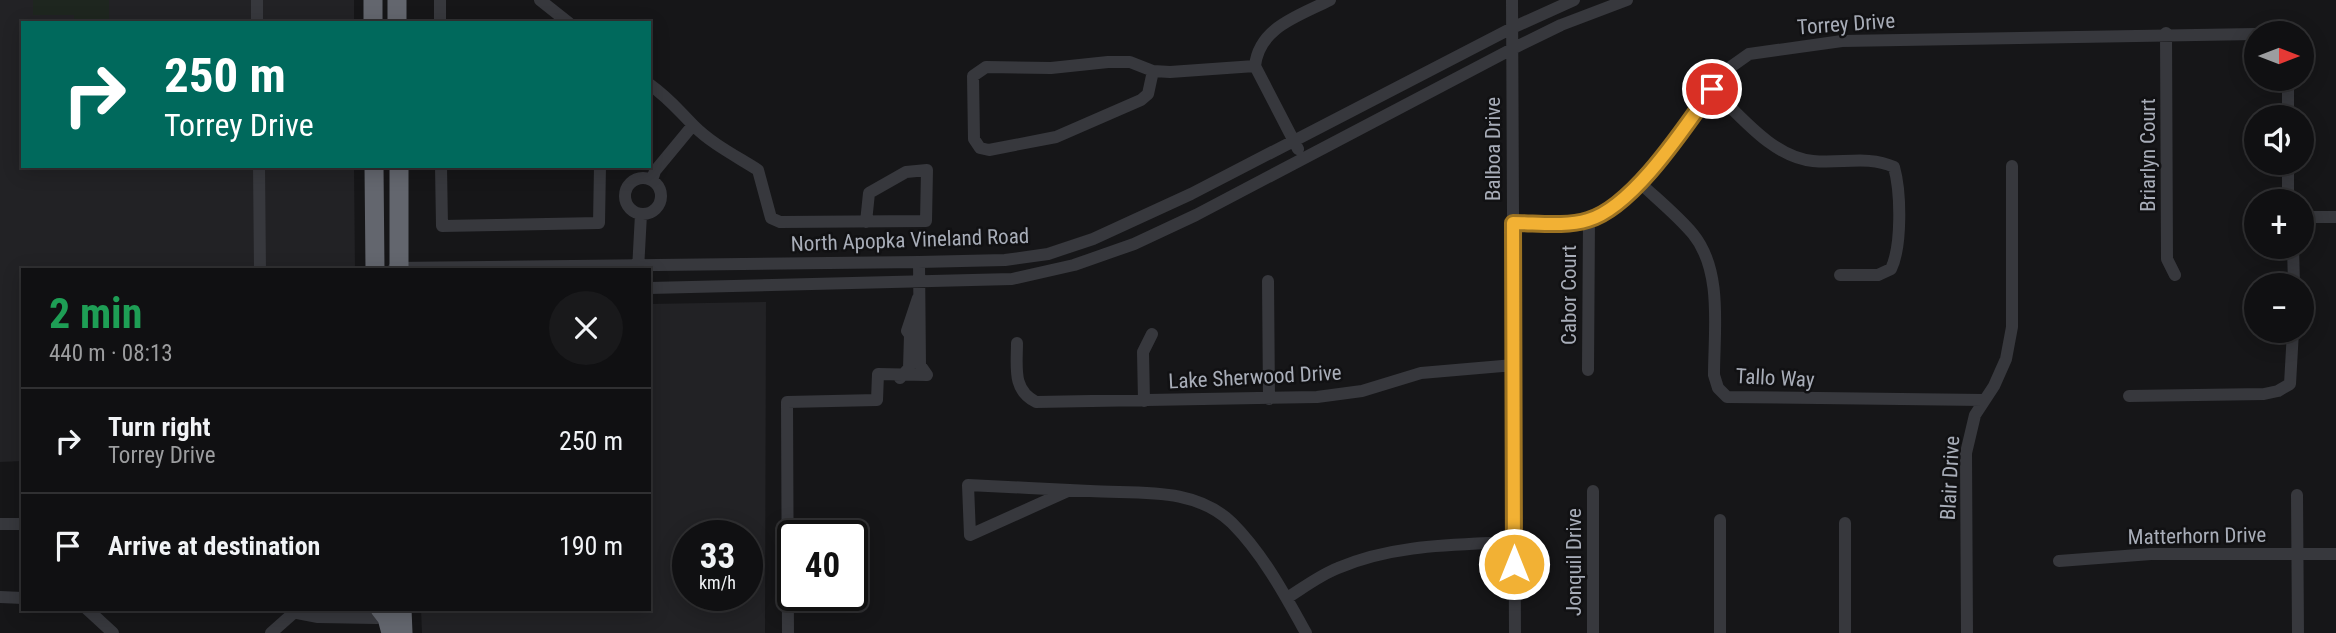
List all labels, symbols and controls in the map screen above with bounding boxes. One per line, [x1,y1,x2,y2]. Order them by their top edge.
street label: Torrey Drive [1796,9,1896,39]
north arrow [2244,21,2314,91]
map controls [2244,21,2314,343]
text: 250 m [164,47,286,104]
icon: right [49,49,140,140]
pin [1682,59,1742,119]
icon: arrive [1693,70,1731,108]
street label: Balboa Drive [1481,97,1505,201]
street label: Briarlyn Court [2136,98,2160,212]
button: sound [2244,105,2314,175]
text: Torrey Drive [164,106,314,144]
button: + [2244,189,2314,259]
street label: North Apopka Vineland Road [790,224,1030,256]
street label: Cabor Court [1557,245,1581,345]
button: − [2244,273,2314,343]
text: 2 min [49,289,142,338]
button: close [549,291,623,365]
text: 440 m · 08:13 [49,340,173,367]
street label: Lake Sherwood Drive [1168,360,1342,394]
street label: Tallo Way [1735,364,1815,392]
text: Turn right [108,412,210,442]
icon: right [49,422,87,460]
text: 250 m [559,426,623,456]
street label: Blair Drive [1936,435,1964,521]
text: Torrey Drive [108,442,216,469]
street label: Jonquil Drive [1562,508,1586,616]
speed limit sign: 40 [777,520,868,611]
street label: Matterhorn Drive [2128,523,2267,549]
icon: arrive [49,527,87,565]
position arrow [1477,527,1551,601]
text: Arrive at destination [108,531,320,561]
text: 190 m [559,531,623,561]
text: 33 [700,536,735,577]
text: km/h [699,572,736,593]

